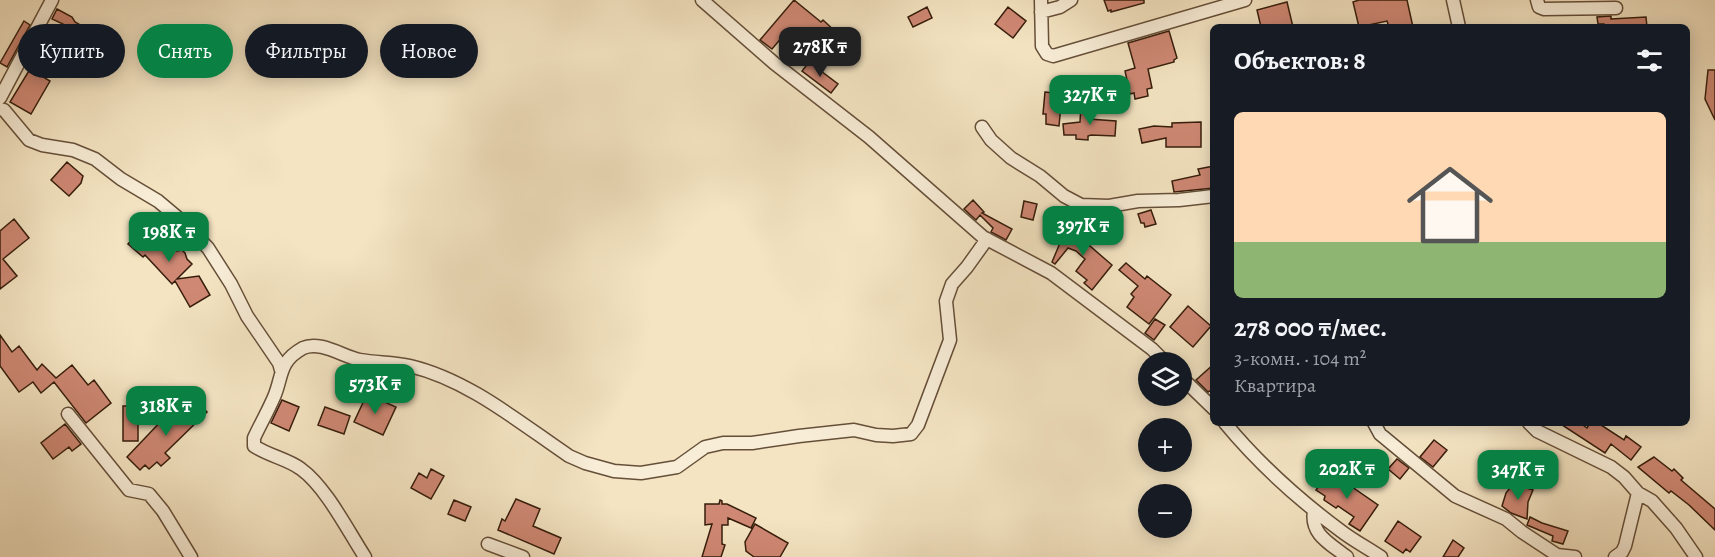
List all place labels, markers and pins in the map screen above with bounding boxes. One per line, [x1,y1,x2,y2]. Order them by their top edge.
pin: 278K ₸ [771,27,869,78]
pin: 327K ₸ [1041,75,1139,126]
pin: 397K ₸ [1034,206,1132,257]
pin: 198K ₸ [120,212,218,263]
pin: 573K ₸ [326,364,424,415]
pin: 318K ₸ [117,386,215,437]
pin: 202K ₸ [1298,449,1396,500]
pin: 347K ₸ [1469,450,1567,501]

